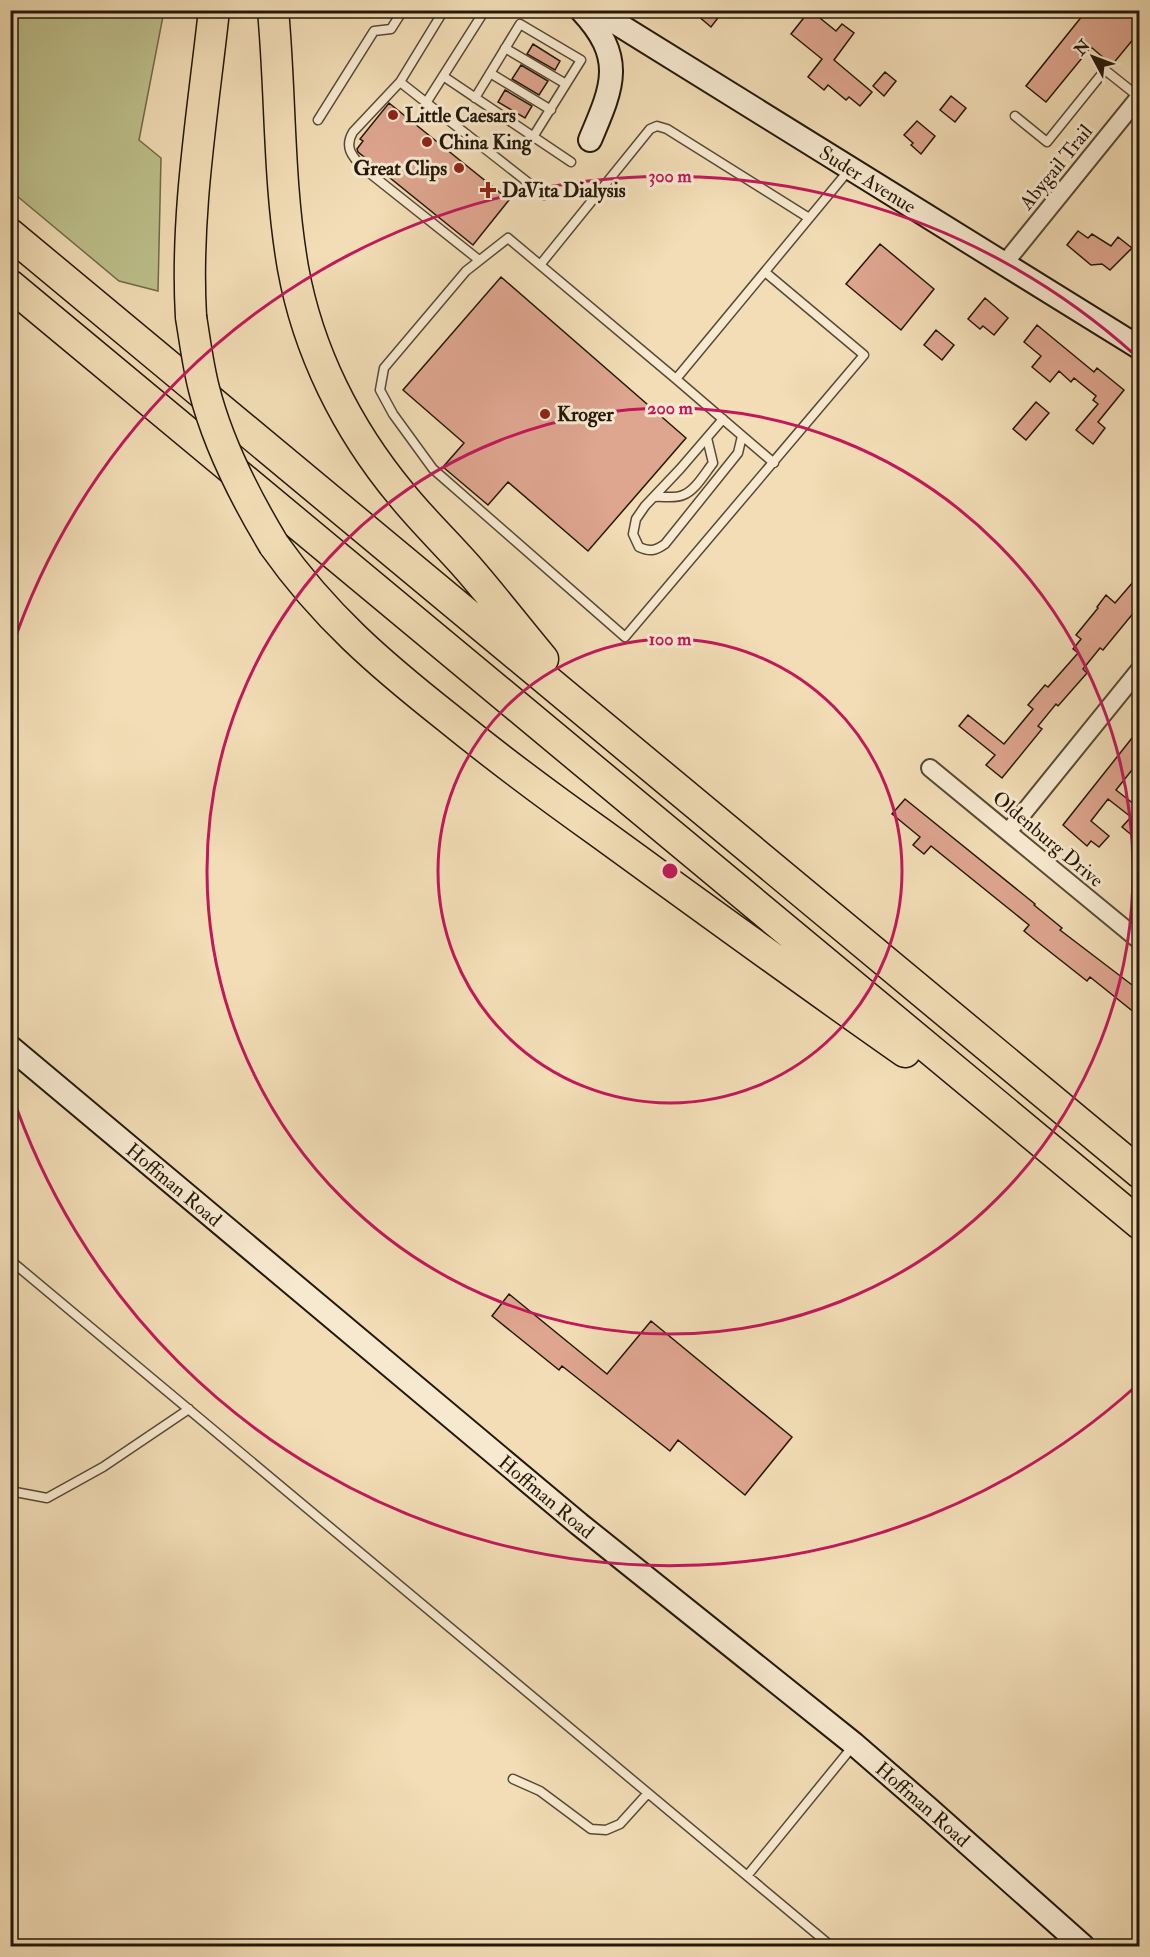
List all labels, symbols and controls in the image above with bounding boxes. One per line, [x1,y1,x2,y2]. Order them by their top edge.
north arrow [1063,27,1123,87]
text: N [1070,35,1095,61]
place label: Little Caesars [405,103,516,128]
marker: Little Caesars [386,108,400,122]
street label: Abygail Trail [1013,119,1098,215]
place label: China King [439,130,533,156]
marker: China King [420,135,434,149]
street label: Suder Avenue [815,140,921,219]
place label: Great Clips [354,156,447,182]
marker: Great Clips [452,161,466,175]
text: 300 m [648,165,693,188]
place label: DaVita Dialysis [502,178,626,204]
marker: DaVita Dialysis [479,181,497,199]
text: 200 m [647,397,694,420]
place label: Kroger [557,402,614,428]
marker: Kroger [538,407,552,421]
text: 100 m [649,628,692,651]
street label: Oldenburg Drive [988,785,1108,893]
centre of rings [660,861,680,881]
street label: Hoffman Road [121,1137,227,1232]
street label: Hoffman Road [493,1449,600,1544]
street label: Hoffman Road [871,1756,975,1852]

